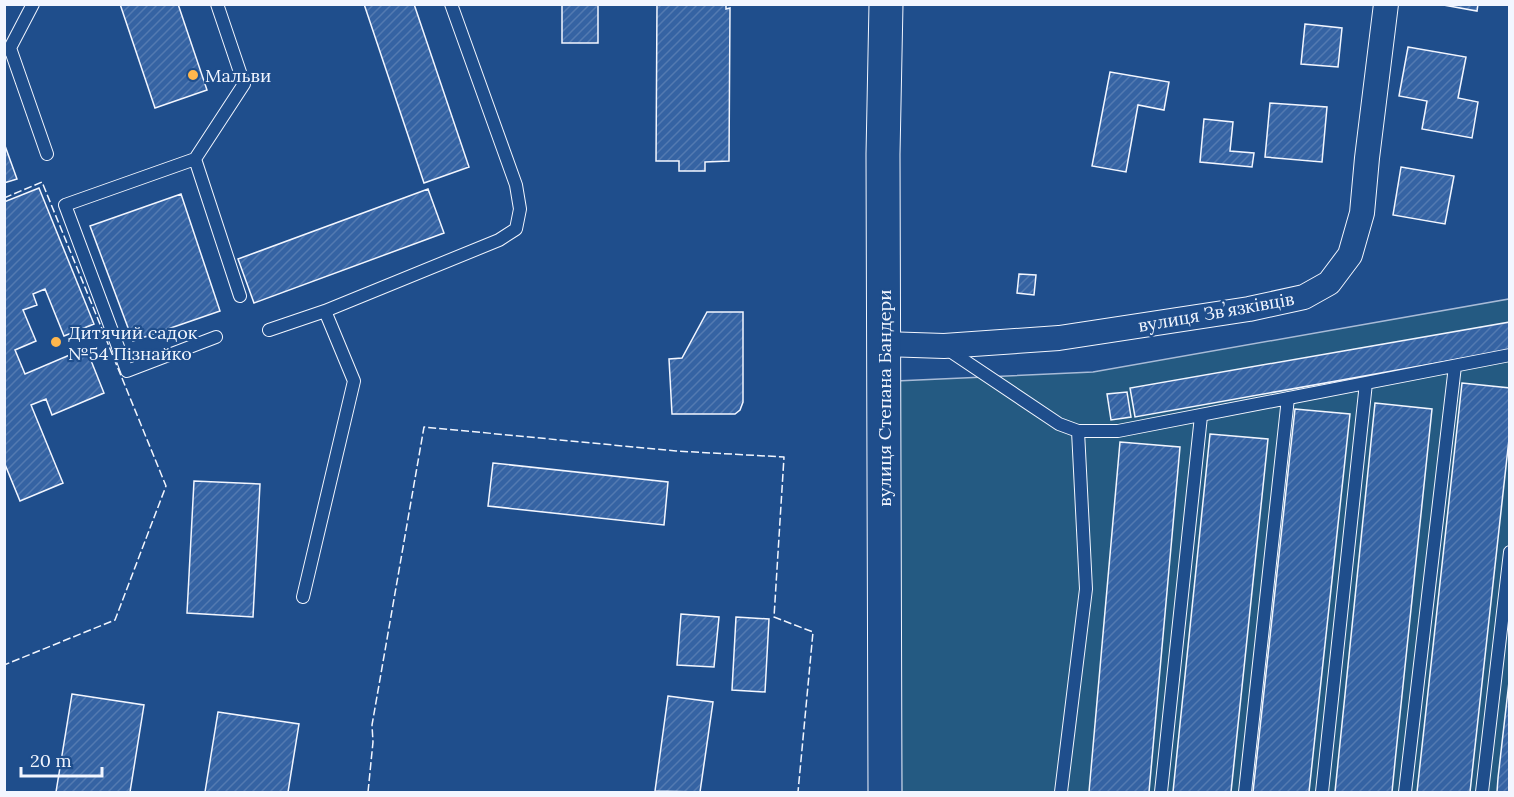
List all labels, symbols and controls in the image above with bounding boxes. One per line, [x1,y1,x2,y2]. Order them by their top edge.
place label: Мальви [205,64,271,87]
marker: Мальви [186,68,200,82]
street label: вулиця Звʼязківців [1136,287,1296,337]
street label: вулиця Степана Бандери [873,289,896,507]
place label: Дитячий садок №54 Пізнайко [68,321,198,365]
marker: Дитячий садок №54 Пізнайко [49,335,63,349]
scale bar [21,740,102,778]
text: 20 m [30,749,72,772]

